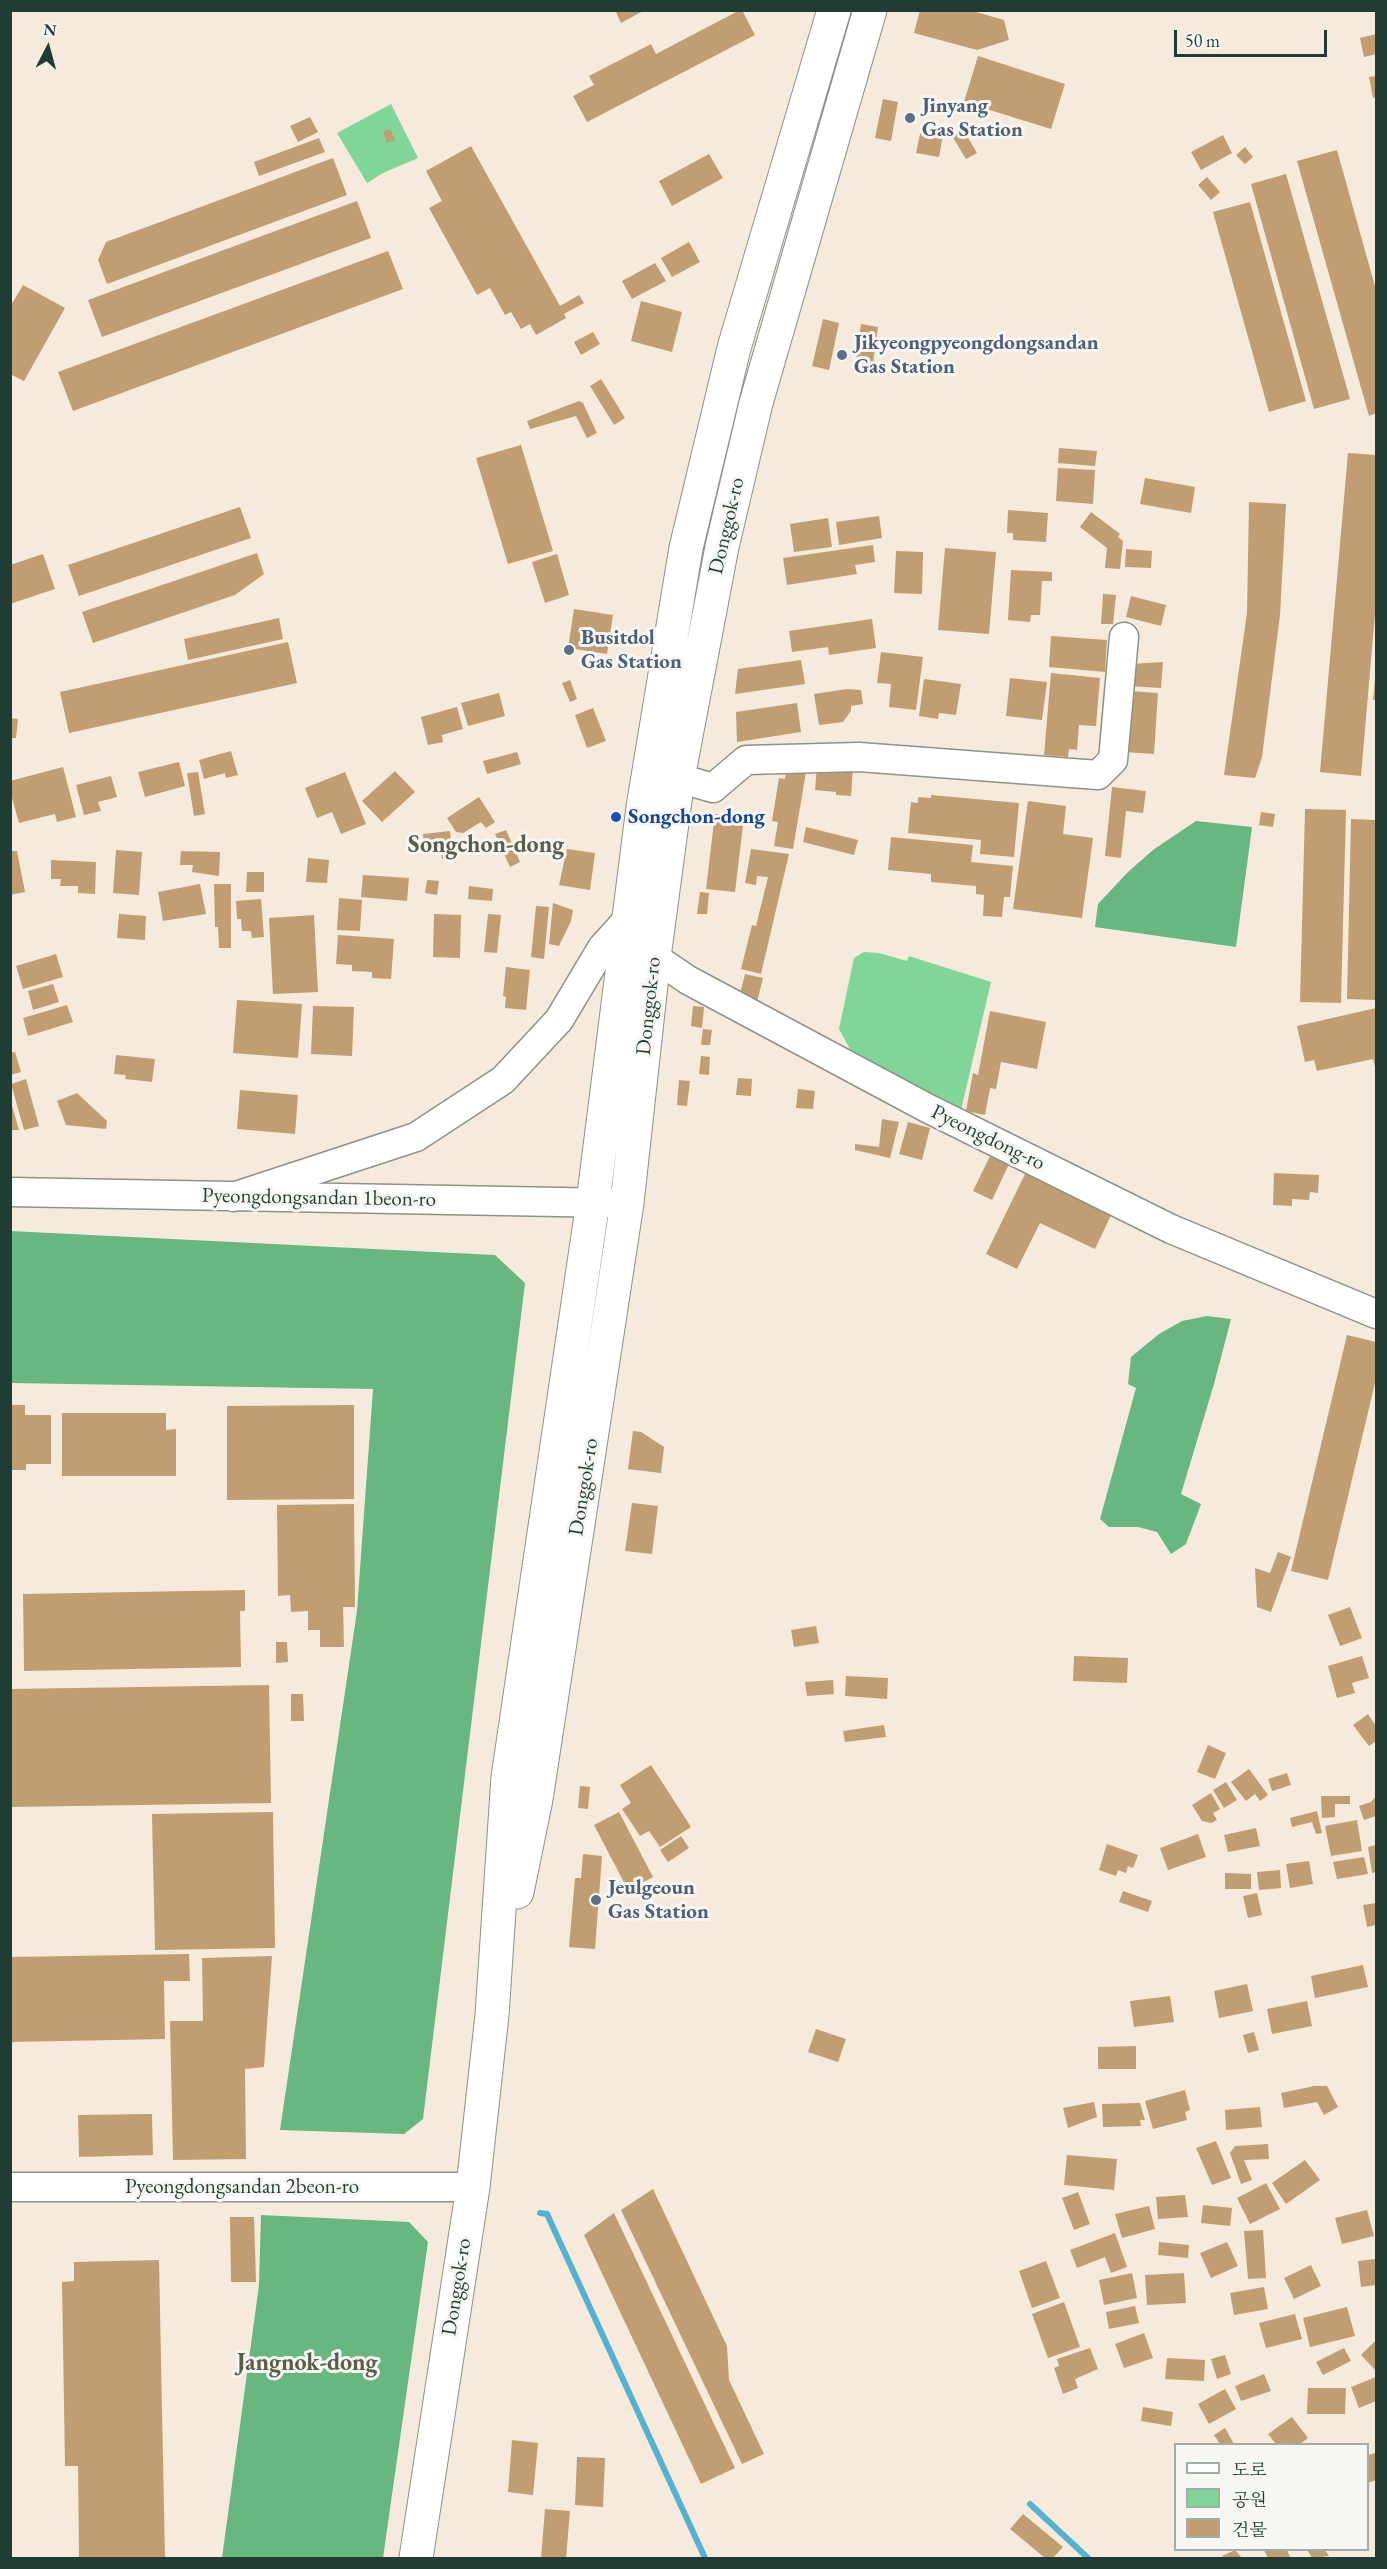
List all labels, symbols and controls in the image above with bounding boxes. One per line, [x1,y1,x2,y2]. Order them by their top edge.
north arrow [18,18,78,78]
text: N [42,18,57,41]
scale bar [1177,18,1330,56]
text: 50 m [1185,29,1220,52]
place label: Jinyang Gas Station [922,93,1023,143]
marker: Jinyang Gas Station [903,111,917,125]
place label: Jikyeongpyeongdongsandan Gas Station [854,330,1099,380]
marker: Jikyeongpyeongdongsandan Gas Station [835,348,849,362]
street label: Donggok-ro [704,475,750,577]
place label: Busitdol Gas Station [581,625,682,675]
marker: Busitdol Gas Station [562,643,576,657]
place label: Songchon-dong [628,804,765,830]
marker: Songchon-dong [609,810,623,824]
district label: Songchon-dong [408,831,564,859]
street label: Donggok-ro [631,956,667,1056]
street label: Pyeongdong-ro [927,1100,1049,1176]
street label: Pyeongdongsandan 1beon-ro [202,1183,436,1213]
street label: Donggok-ro [564,1436,604,1538]
place label: Jeulgeoun Gas Station [608,1875,709,1925]
marker: Jeulgeoun Gas Station [589,1893,603,1907]
street label: Pyeongdongsandan 2beon-ro [125,2174,359,2200]
street label: Donggok-ro [437,2236,477,2338]
district label: Jangnok-dong [236,2349,378,2377]
legend [1174,2443,1369,2551]
text: 도로 [1232,2458,1267,2481]
text: 공원 [1232,2488,1267,2511]
text: 건물 [1232,2518,1267,2541]

